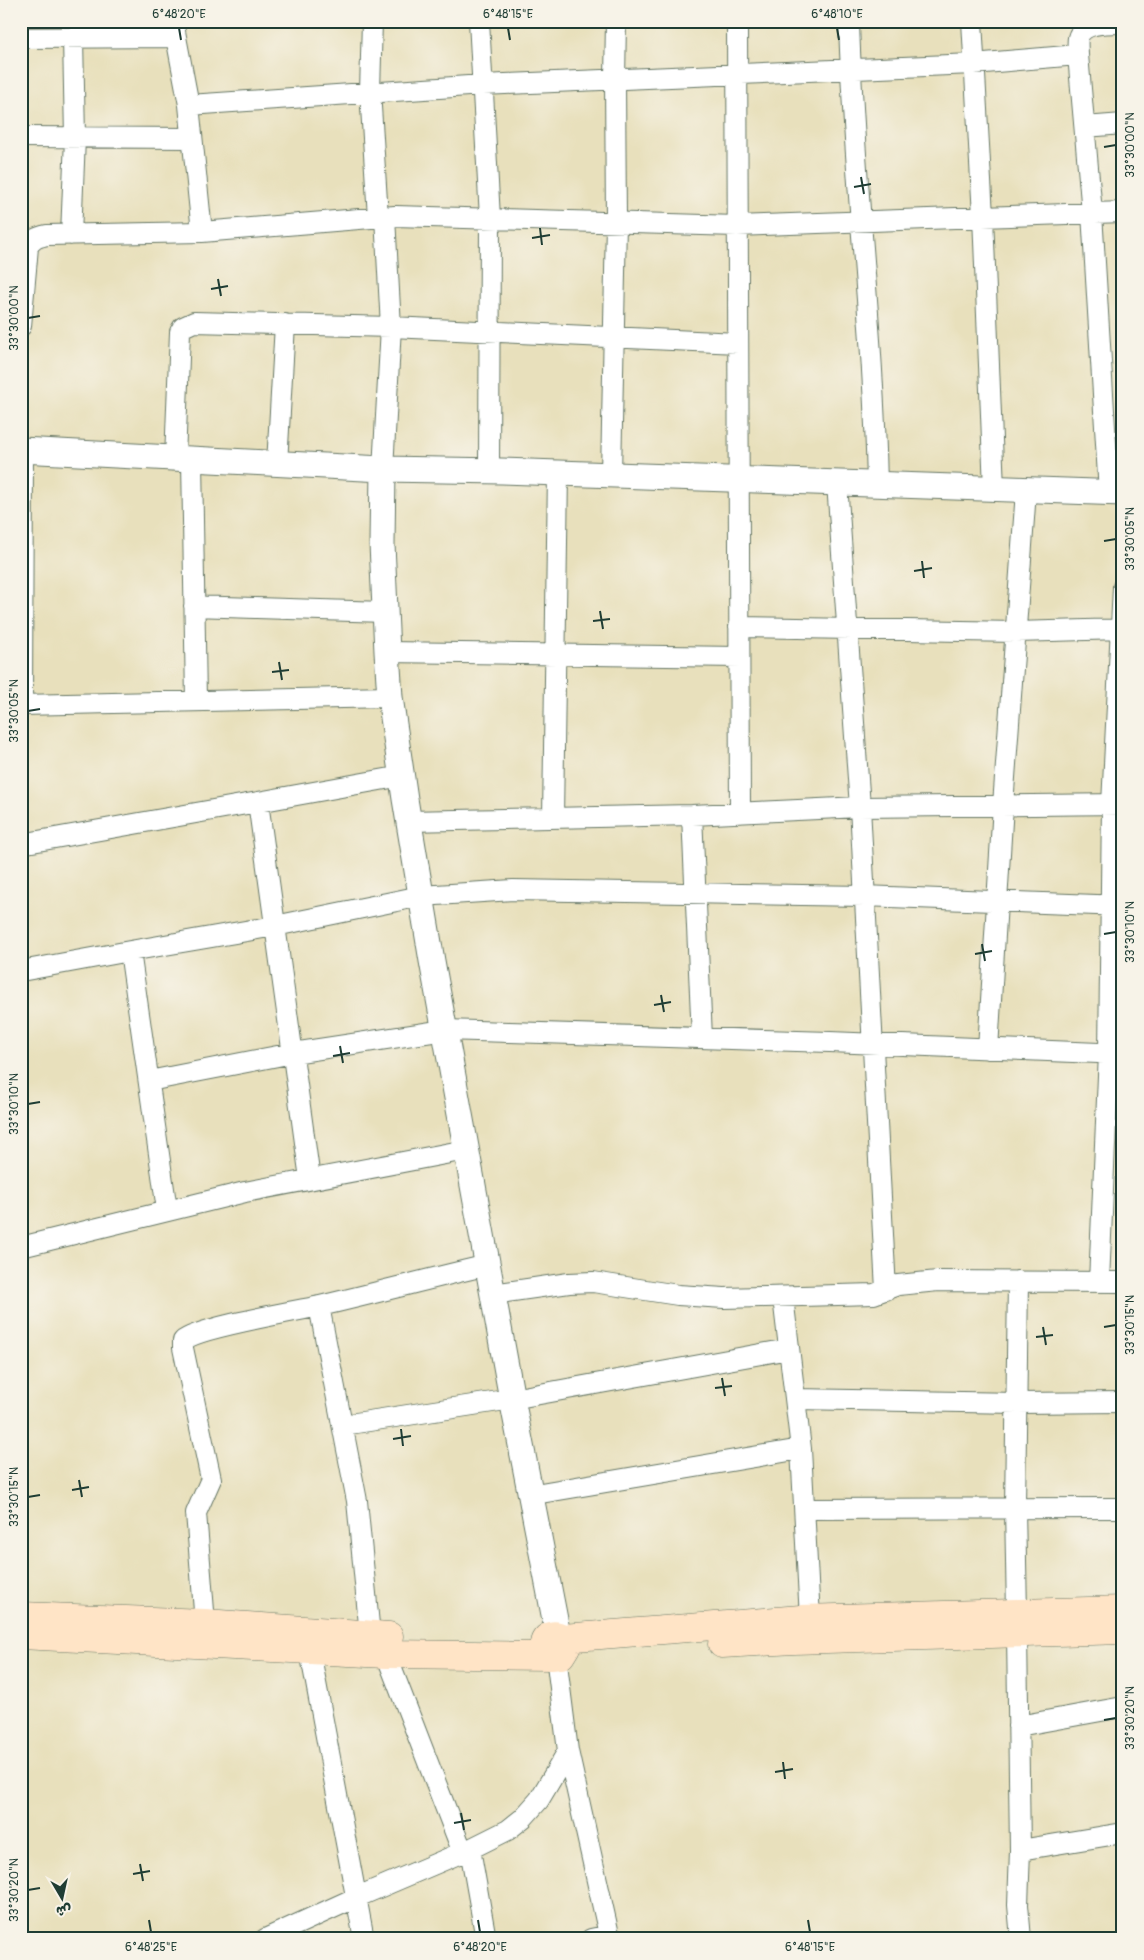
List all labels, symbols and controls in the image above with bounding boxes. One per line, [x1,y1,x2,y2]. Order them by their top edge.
text: 6°48'20"E [152,7,206,22]
text: 6°48'15"E [483,7,533,22]
text: 6°48'10"E [811,7,863,22]
text: 33°30'00"N [1123,112,1138,178]
text: 33°30'00"N [7,285,22,351]
text: 33°30'05"N [1123,507,1138,571]
text: 33°30'05"N [7,679,22,743]
text: 33°30'10"N [1123,901,1138,963]
text: 33°30'10"N [7,1073,22,1135]
text: 33°30'15"N [1123,1295,1138,1355]
text: 33°30'15"N [7,1467,22,1527]
text: 33°30'20"N [1123,1686,1138,1750]
text: 33°30'20"N [7,1858,22,1922]
north arrow [38,1872,88,1922]
text: ش [55,1901,73,1920]
text: 6°48'25"E [125,1940,177,1955]
text: 6°48'20"E [453,1940,507,1955]
text: 6°48'15"E [785,1940,835,1955]

